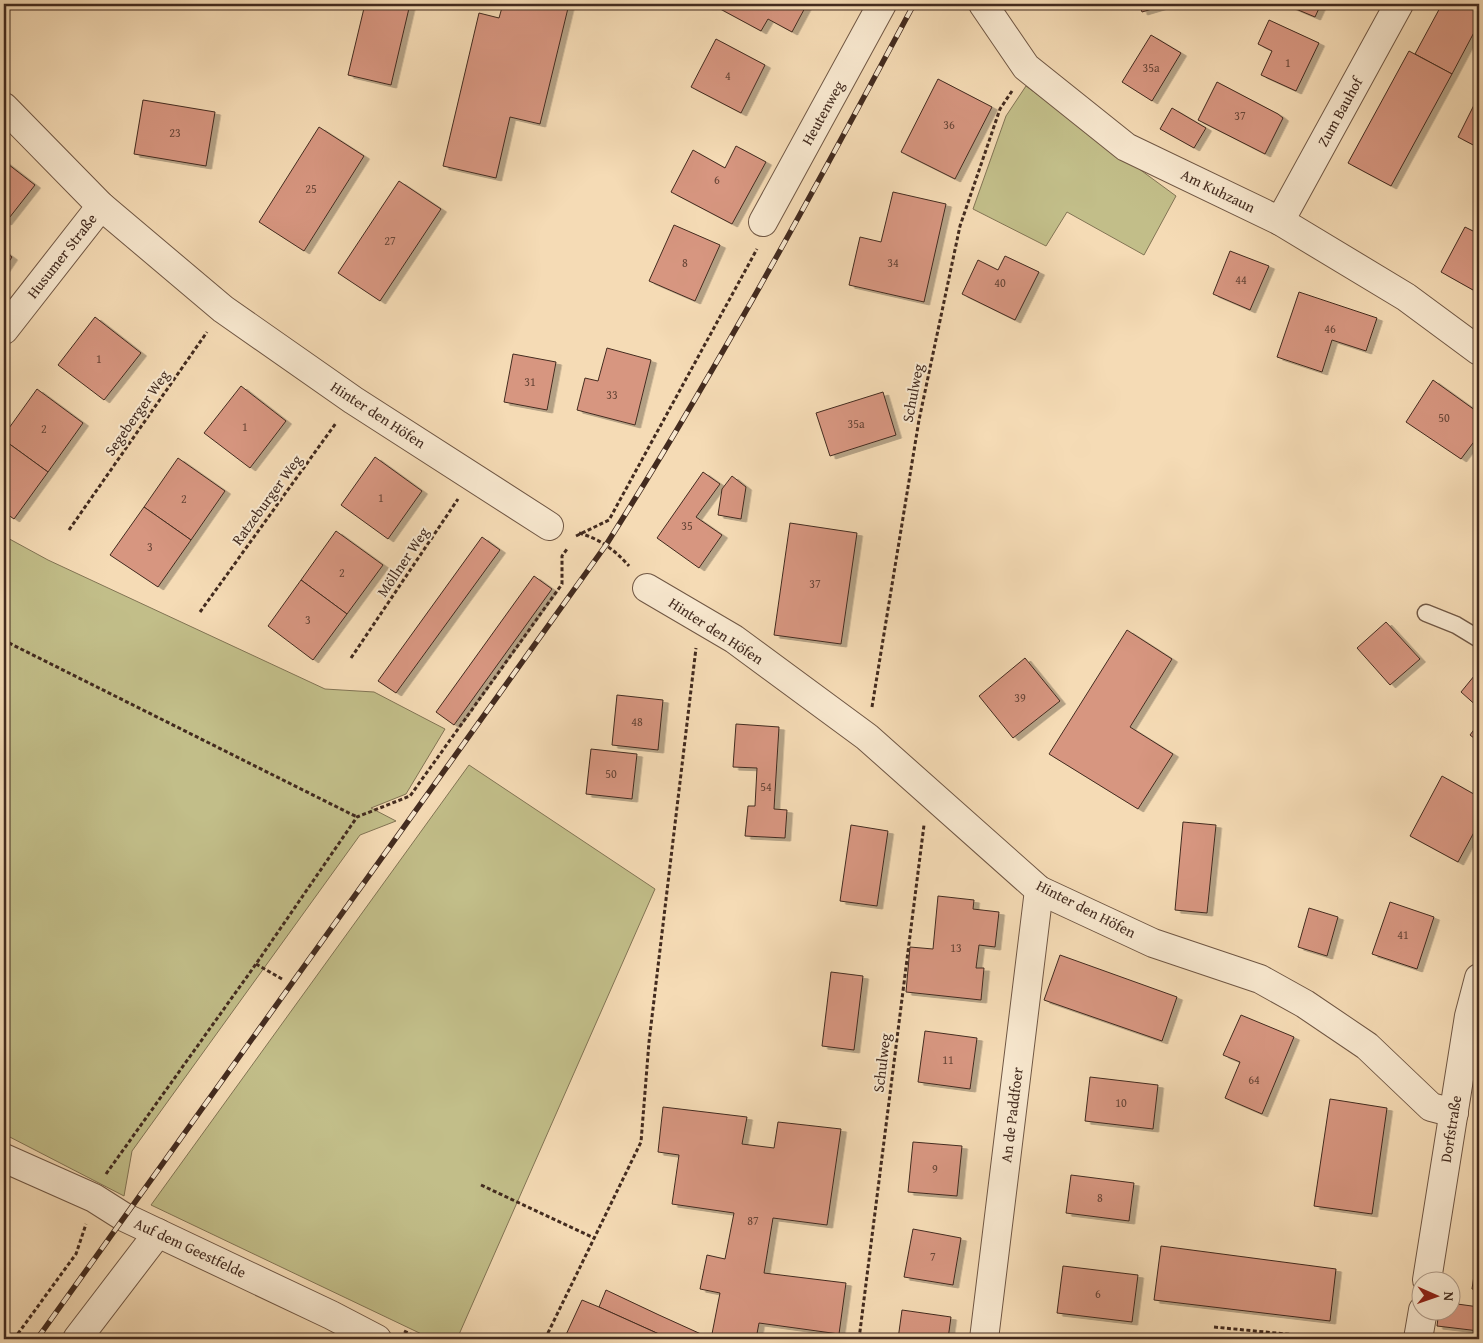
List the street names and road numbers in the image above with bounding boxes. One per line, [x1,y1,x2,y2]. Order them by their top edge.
street label: Zum Bauhof [1312,71,1368,150]
street label: Heutenweg [796,76,849,149]
street label: Am Kuhzaun [1178,164,1259,218]
street label: Husumer Straße [22,209,101,303]
street label: Schulweg [897,361,929,424]
street label: Segeberger Weg [99,365,174,460]
street label: Hinter den Höfen [327,376,430,453]
street label: Ratzeburger Weg [227,450,307,549]
street label: Möllner Weg [372,522,434,601]
street label: Hinter den Höfen [665,592,768,669]
street label: Hinter den Höfen [1033,874,1140,943]
street label: Schulweg [867,1032,896,1094]
street label: An de Paddfoer [995,1066,1028,1164]
street label: Dorfstraße [1435,1094,1466,1164]
street label: Auf dem Geestfelde [131,1212,250,1283]

